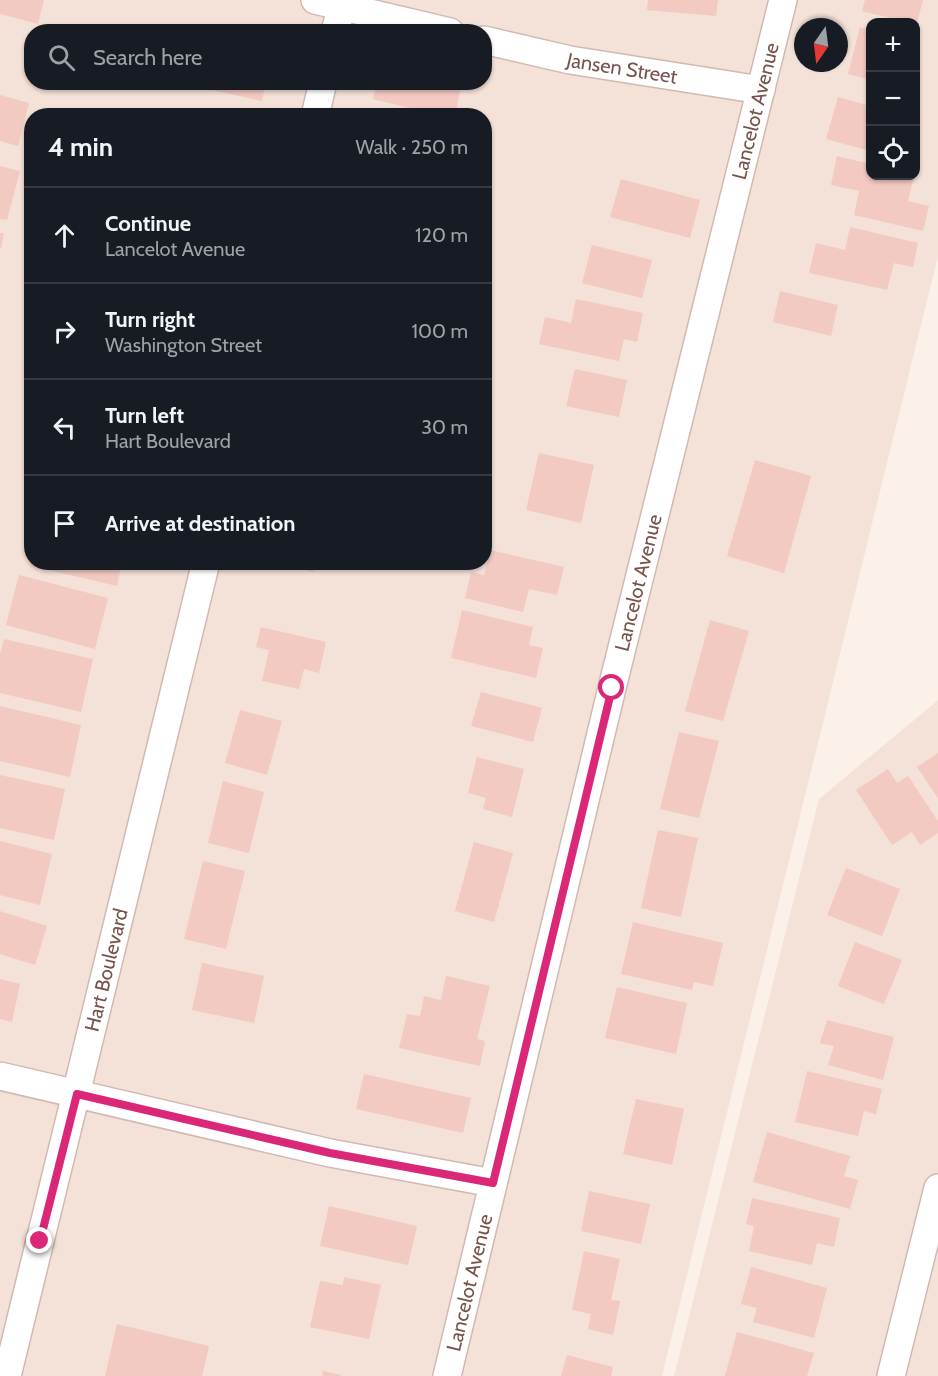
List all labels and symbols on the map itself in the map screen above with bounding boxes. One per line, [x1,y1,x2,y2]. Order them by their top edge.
north arrow [794,18,848,72]
street label: Lancelot Avenue [727,40,784,182]
street label: Jansen Street [563,47,679,89]
street label: Lancelot Avenue [610,512,667,654]
route start [598,674,624,700]
street label: Hart Boulevard [80,906,133,1034]
street label: Lancelot Avenue [441,1212,497,1354]
route end [26,1227,52,1253]

